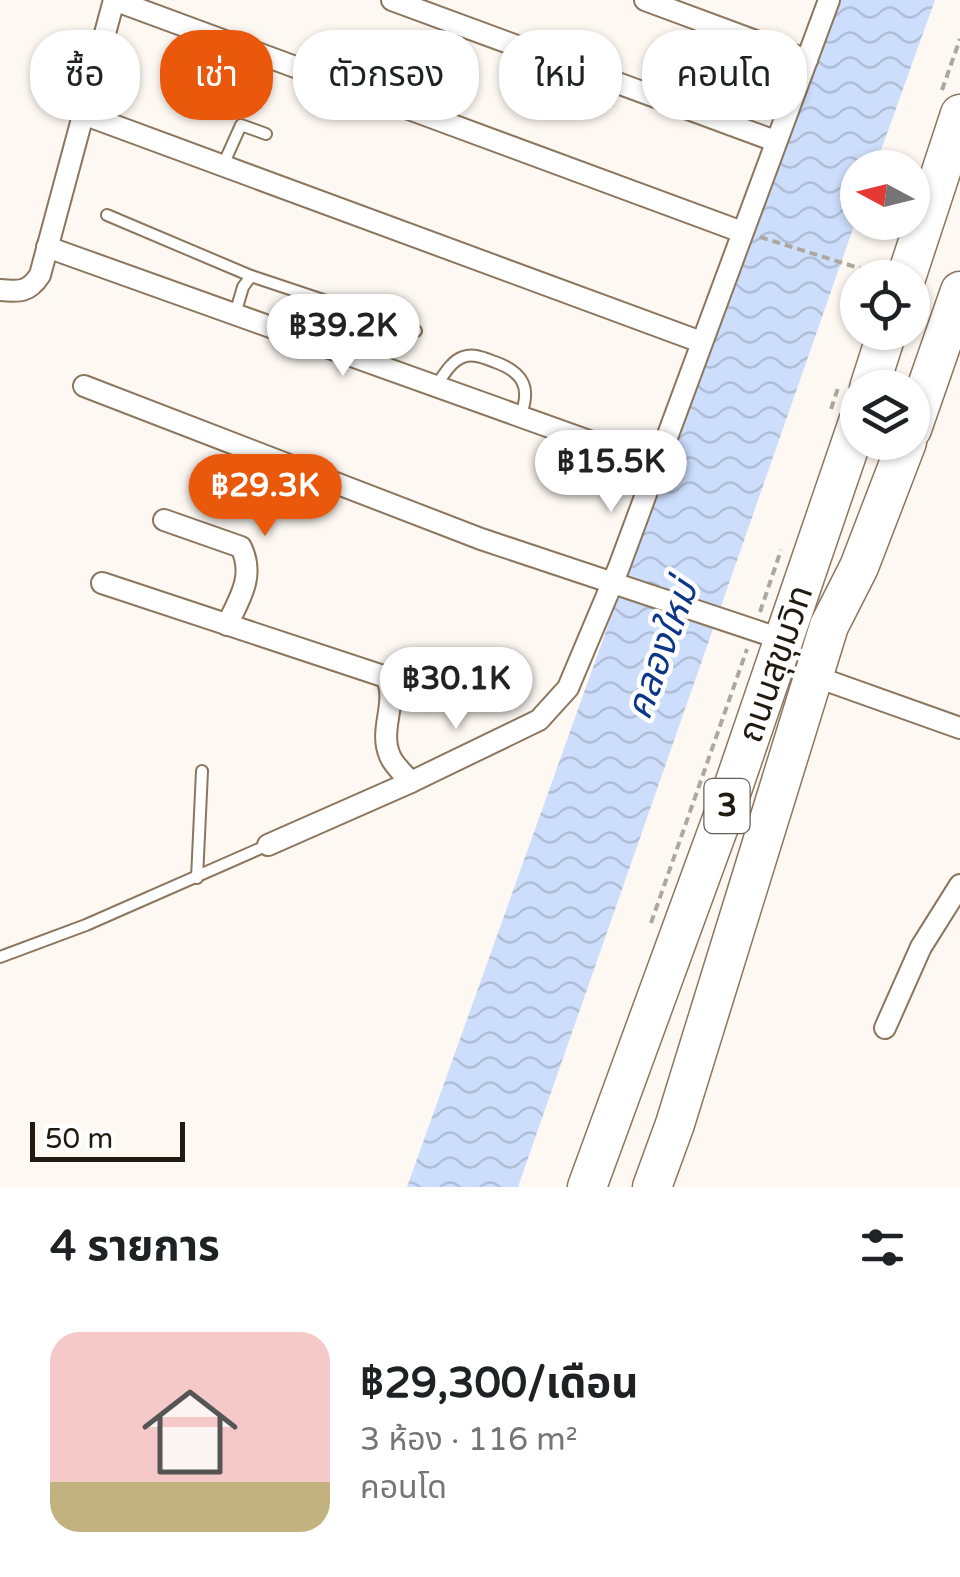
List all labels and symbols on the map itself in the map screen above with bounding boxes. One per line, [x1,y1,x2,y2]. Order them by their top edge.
north arrow [840,150,930,240]
pin: ฿39.2K [262,294,424,379]
pin: ฿15.5K [530,430,692,515]
pin: ฿29.3K [184,454,346,539]
water label: คลองใหม่ [616,570,710,725]
street label: ถนนสุขุมวิท [730,580,822,748]
pin: ฿30.1K [375,647,537,732]
road number: 3 [704,779,750,833]
scale bar [30,1117,185,1162]

